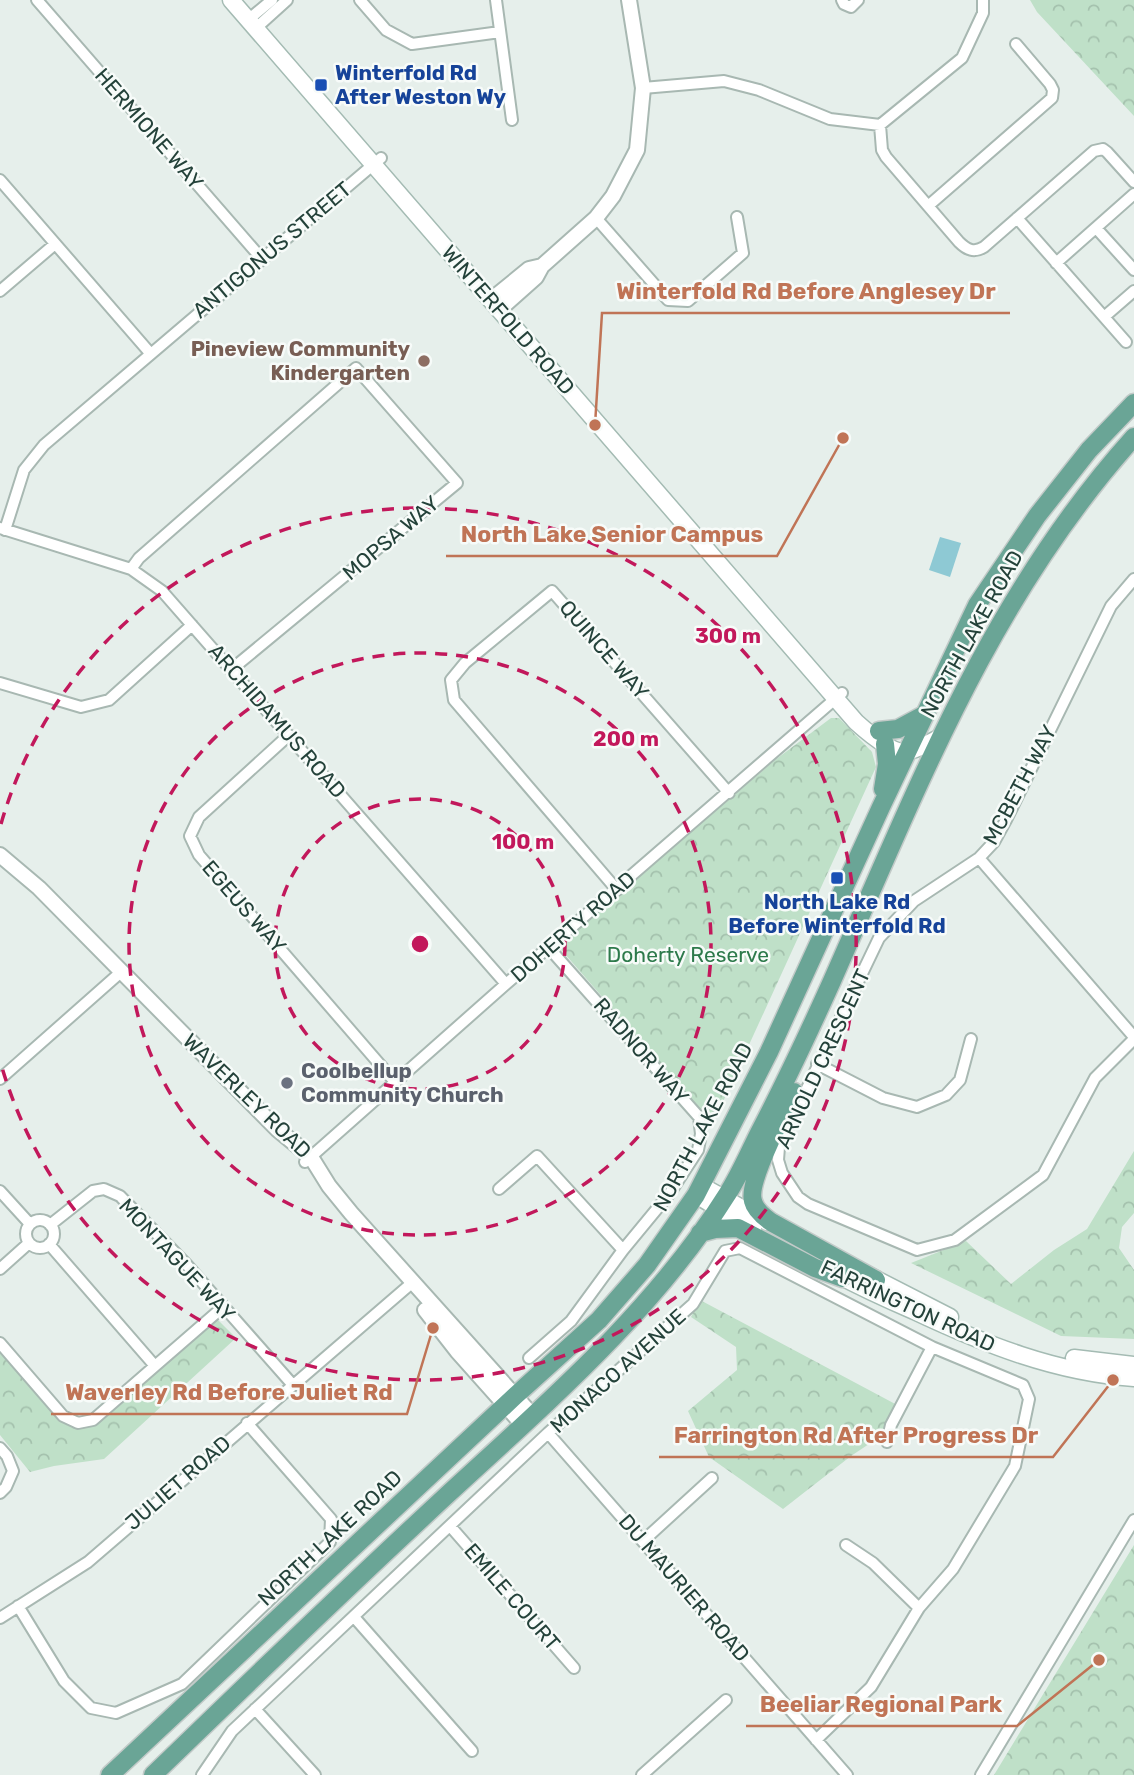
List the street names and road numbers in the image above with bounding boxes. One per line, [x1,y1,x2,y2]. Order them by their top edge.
street label: HERMIONE WAY [90,63,209,194]
street label: ANTIGONUS STREET [187,176,356,323]
street label: WINTERFOLD ROAD [437,240,580,400]
street label: MOPSA WAY [337,490,444,585]
street label: NORTH LAKE ROAD [915,546,1028,722]
street label: QUINCE WAY [555,595,654,704]
street label: ARCHIDAMUS ROAD [203,638,351,803]
street label: MCBETH WAY [978,721,1062,849]
street label: EGEUS WAY [197,855,291,958]
street label: DOHERTY ROAD [505,866,640,987]
street label: ARNOLD CRESCENT [770,965,875,1152]
street label: RADNOR WAY [589,993,694,1109]
street label: WAVERLEY ROAD [178,1028,317,1163]
street label: NORTH LAKE ROAD [648,1038,758,1215]
street label: MONTAGUE WAY [114,1193,241,1326]
street label: FARRINGTON ROAD [817,1254,999,1357]
street label: MONACO AVENUE [545,1303,691,1438]
street label: JULIET ROAD [120,1430,235,1535]
street label: NORTH LAKE ROAD [253,1465,407,1611]
street label: DU MAURIER ROAD [614,1509,755,1666]
street label: EMILE COURT [459,1538,566,1655]

